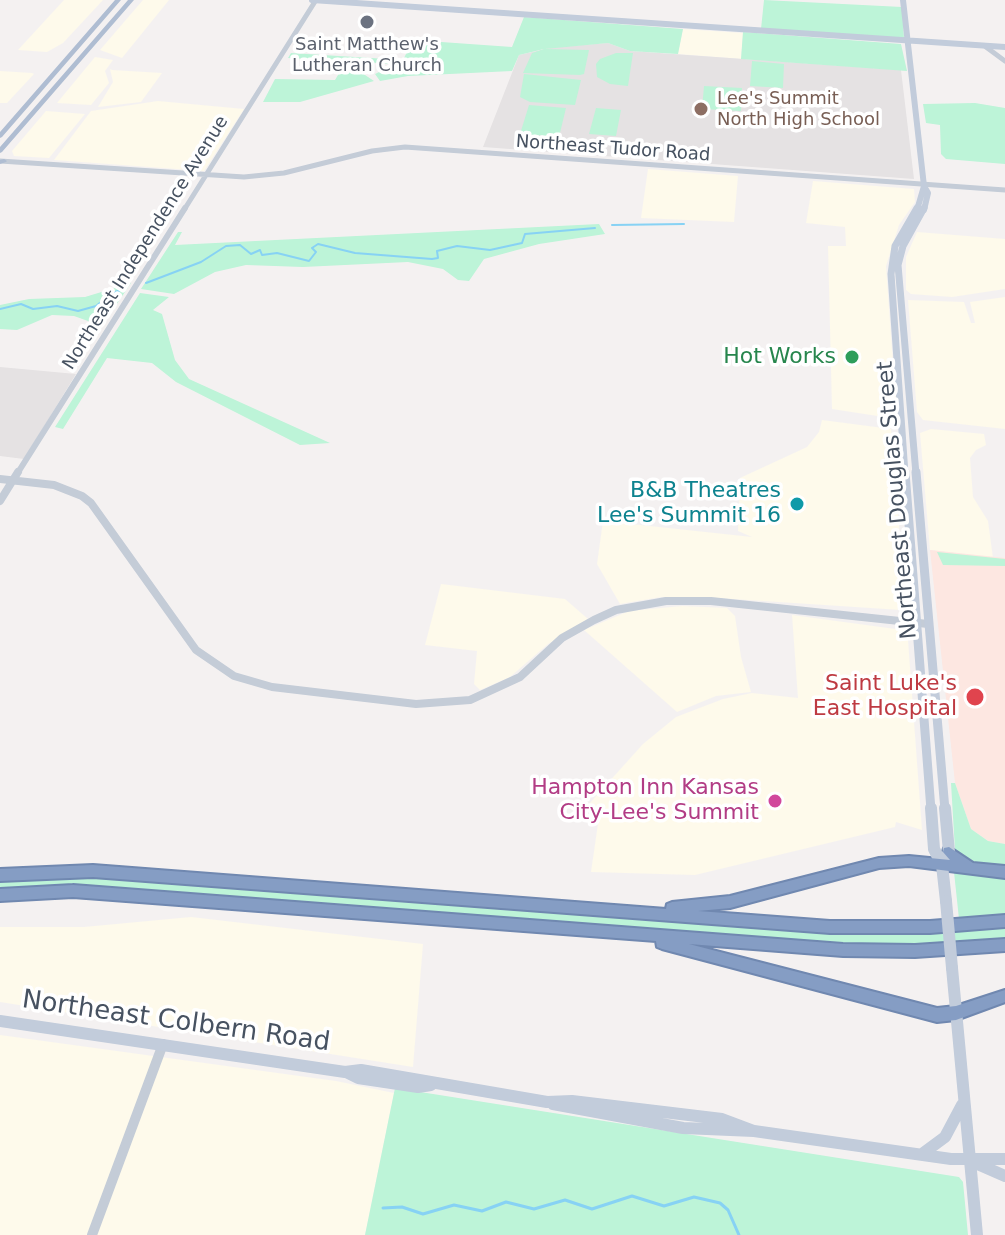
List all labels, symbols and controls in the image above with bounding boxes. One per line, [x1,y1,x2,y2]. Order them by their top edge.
marker: Saint Matthew's Lutheran Church [358,13,376,31]
place label: Saint Matthew's Lutheran Church [292,34,442,76]
place label: Lee's Summit North High School [717,88,880,130]
marker: Lee's Summit North High School [692,100,710,118]
street label: Northeast Independence Avenue [59,112,233,374]
street label: Northeast Tudor Road [515,131,711,167]
place label: Hot Works [723,344,836,370]
marker: Hot Works [843,348,861,366]
street label: Northeast Douglas Street [873,360,923,640]
place label: B&B Theatres Lee's Summit 16 [597,478,781,530]
marker: B&B Theatres Lee's Summit 16 [788,495,806,513]
place label: Saint Luke's East Hospital [813,671,957,722]
marker: Saint Luke's East Hospital [964,686,986,708]
place label: Hampton Inn Kansas City-Lee's Summit [531,775,759,826]
marker: Hampton Inn Kansas City-Lee's Summit [766,792,784,810]
street label: Northeast Colbern Road [20,985,332,1059]

